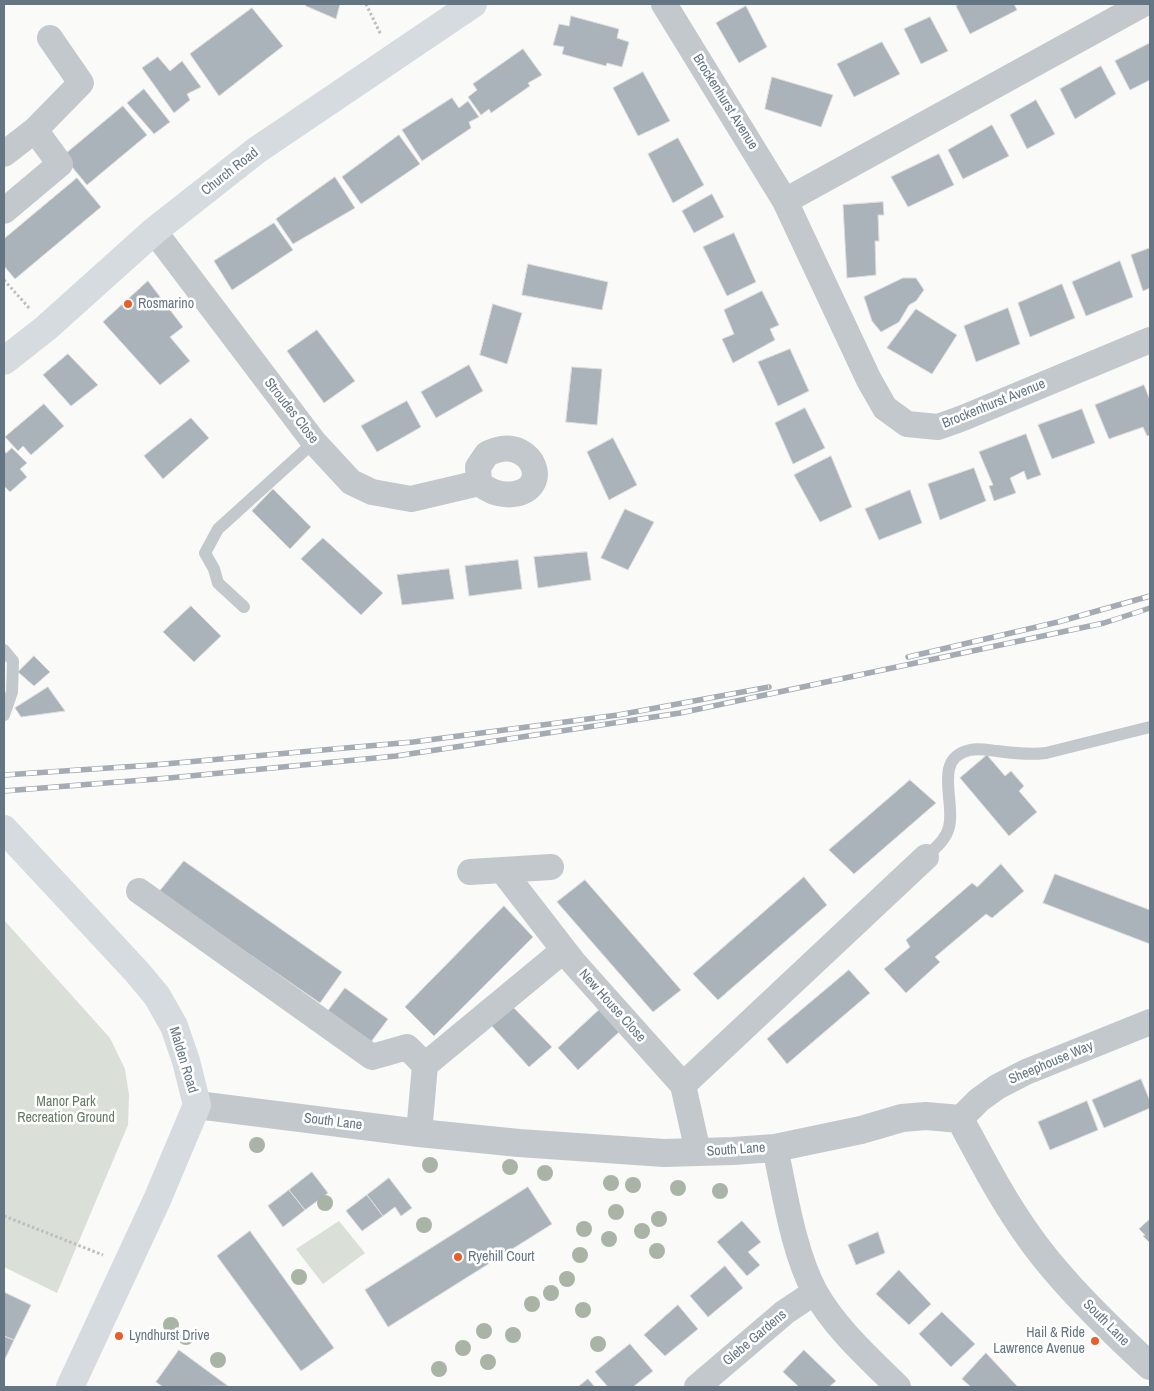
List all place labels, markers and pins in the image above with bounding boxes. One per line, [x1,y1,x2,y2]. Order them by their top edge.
place label: Rosmarino [138,296,194,312]
marker: Rosmarino [122,298,134,310]
place label: Ryehill Court [468,1249,534,1265]
marker: Ryehill Court [452,1251,464,1263]
place label: Hail & Ride Lawrence Avenue [993,1325,1085,1358]
place label: Lyndhurst Drive [129,1328,210,1344]
marker: Lyndhurst Drive [113,1330,125,1342]
marker: Hail & Ride Lawrence Avenue [1089,1335,1101,1347]

